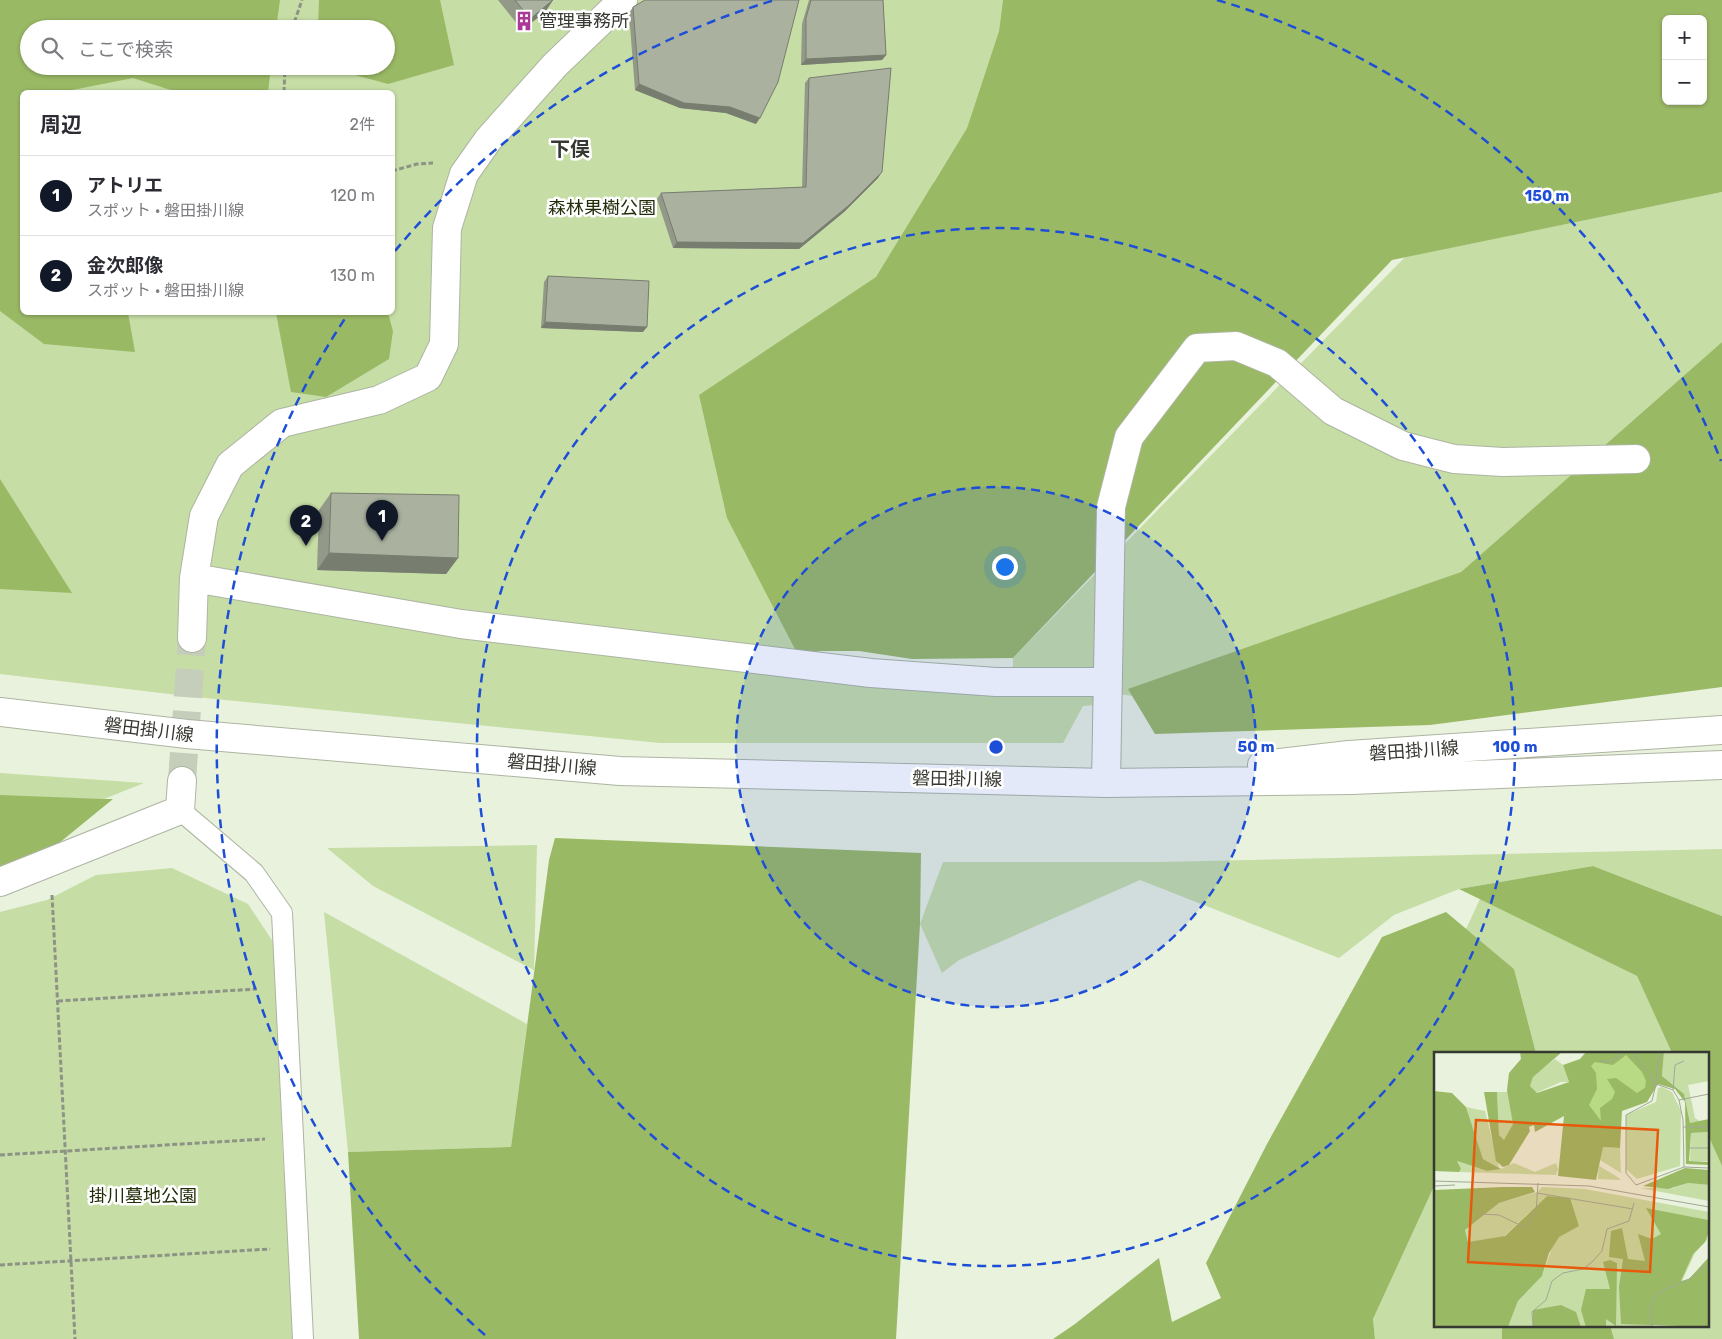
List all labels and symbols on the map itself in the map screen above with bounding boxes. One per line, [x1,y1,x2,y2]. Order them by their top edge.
building icon: 管理事務所 [513,10,535,32]
place label: 管理事務所 [539,10,629,32]
district label: 下俣 [550,137,590,161]
text: 150 m [1525,187,1569,205]
park label: 森林果樹公園 [548,197,656,219]
pin: 1 [366,500,398,541]
pin: 2 [290,505,322,546]
your location [992,554,1018,580]
street label: 磐田掛川線 [103,714,195,746]
street label: 磐田掛川線 [1368,737,1460,765]
centre of rings [987,738,1005,756]
text: 50 m [1238,738,1274,756]
text: 100 m [1493,738,1537,756]
street label: 磐田掛川線 [506,750,598,780]
street label: 磐田掛川線 [912,767,1002,791]
inset map [1434,1052,1710,1326]
park label: 掛川墓地公園 [89,1185,197,1207]

